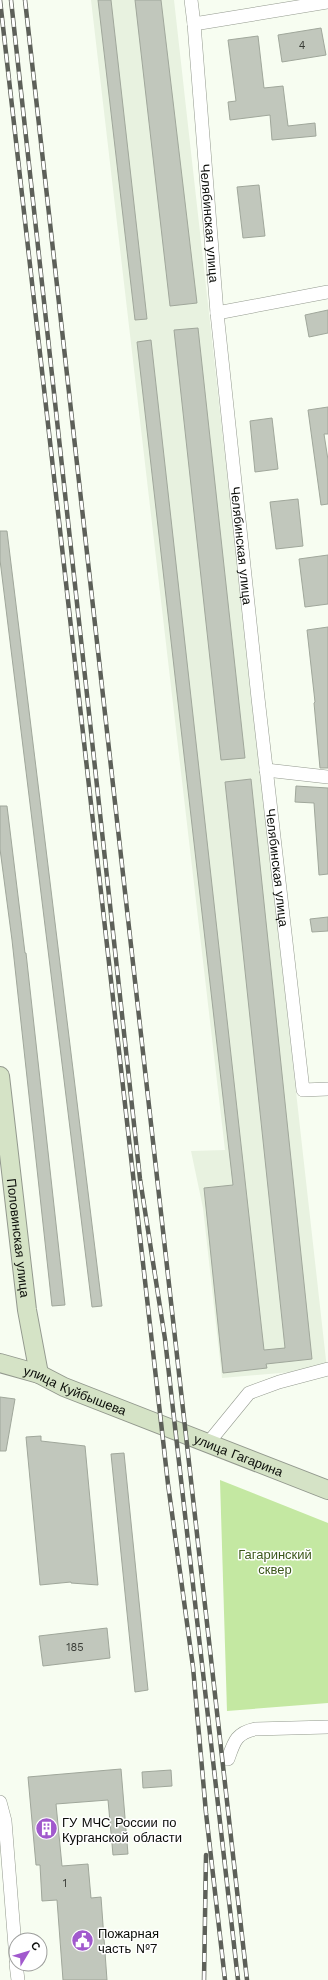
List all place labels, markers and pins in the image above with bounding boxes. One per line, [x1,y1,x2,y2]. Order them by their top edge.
place label: ГУ МЧС России по Курганской области [62,1815,182,1845]
building icon: ГУ МЧС России по Курганской области [33,1816,59,1842]
place label: Пожарная часть №7 [98,1926,159,1956]
public building icon: Пожарная часть №7 [69,1927,95,1953]

